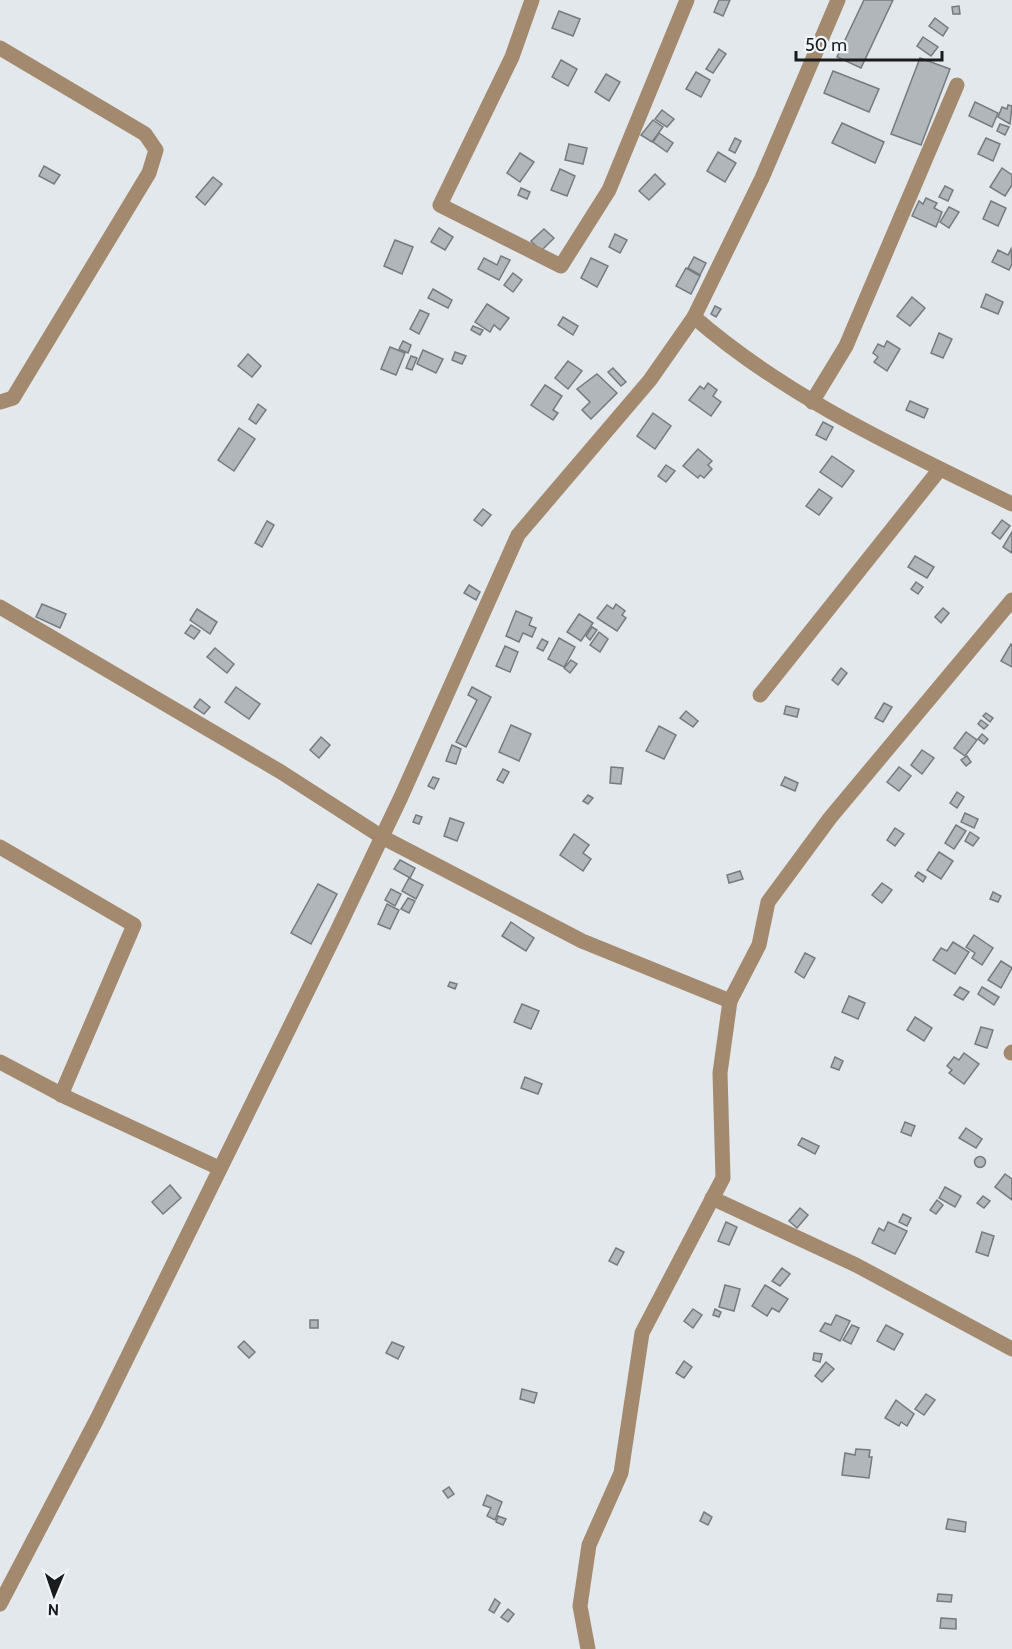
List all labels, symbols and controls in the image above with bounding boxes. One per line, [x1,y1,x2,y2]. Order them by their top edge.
scale bar [796,24,942,62]
text: 50 m [805,34,847,56]
north arrow [24,1565,84,1625]
text: N [48,1600,59,1619]

